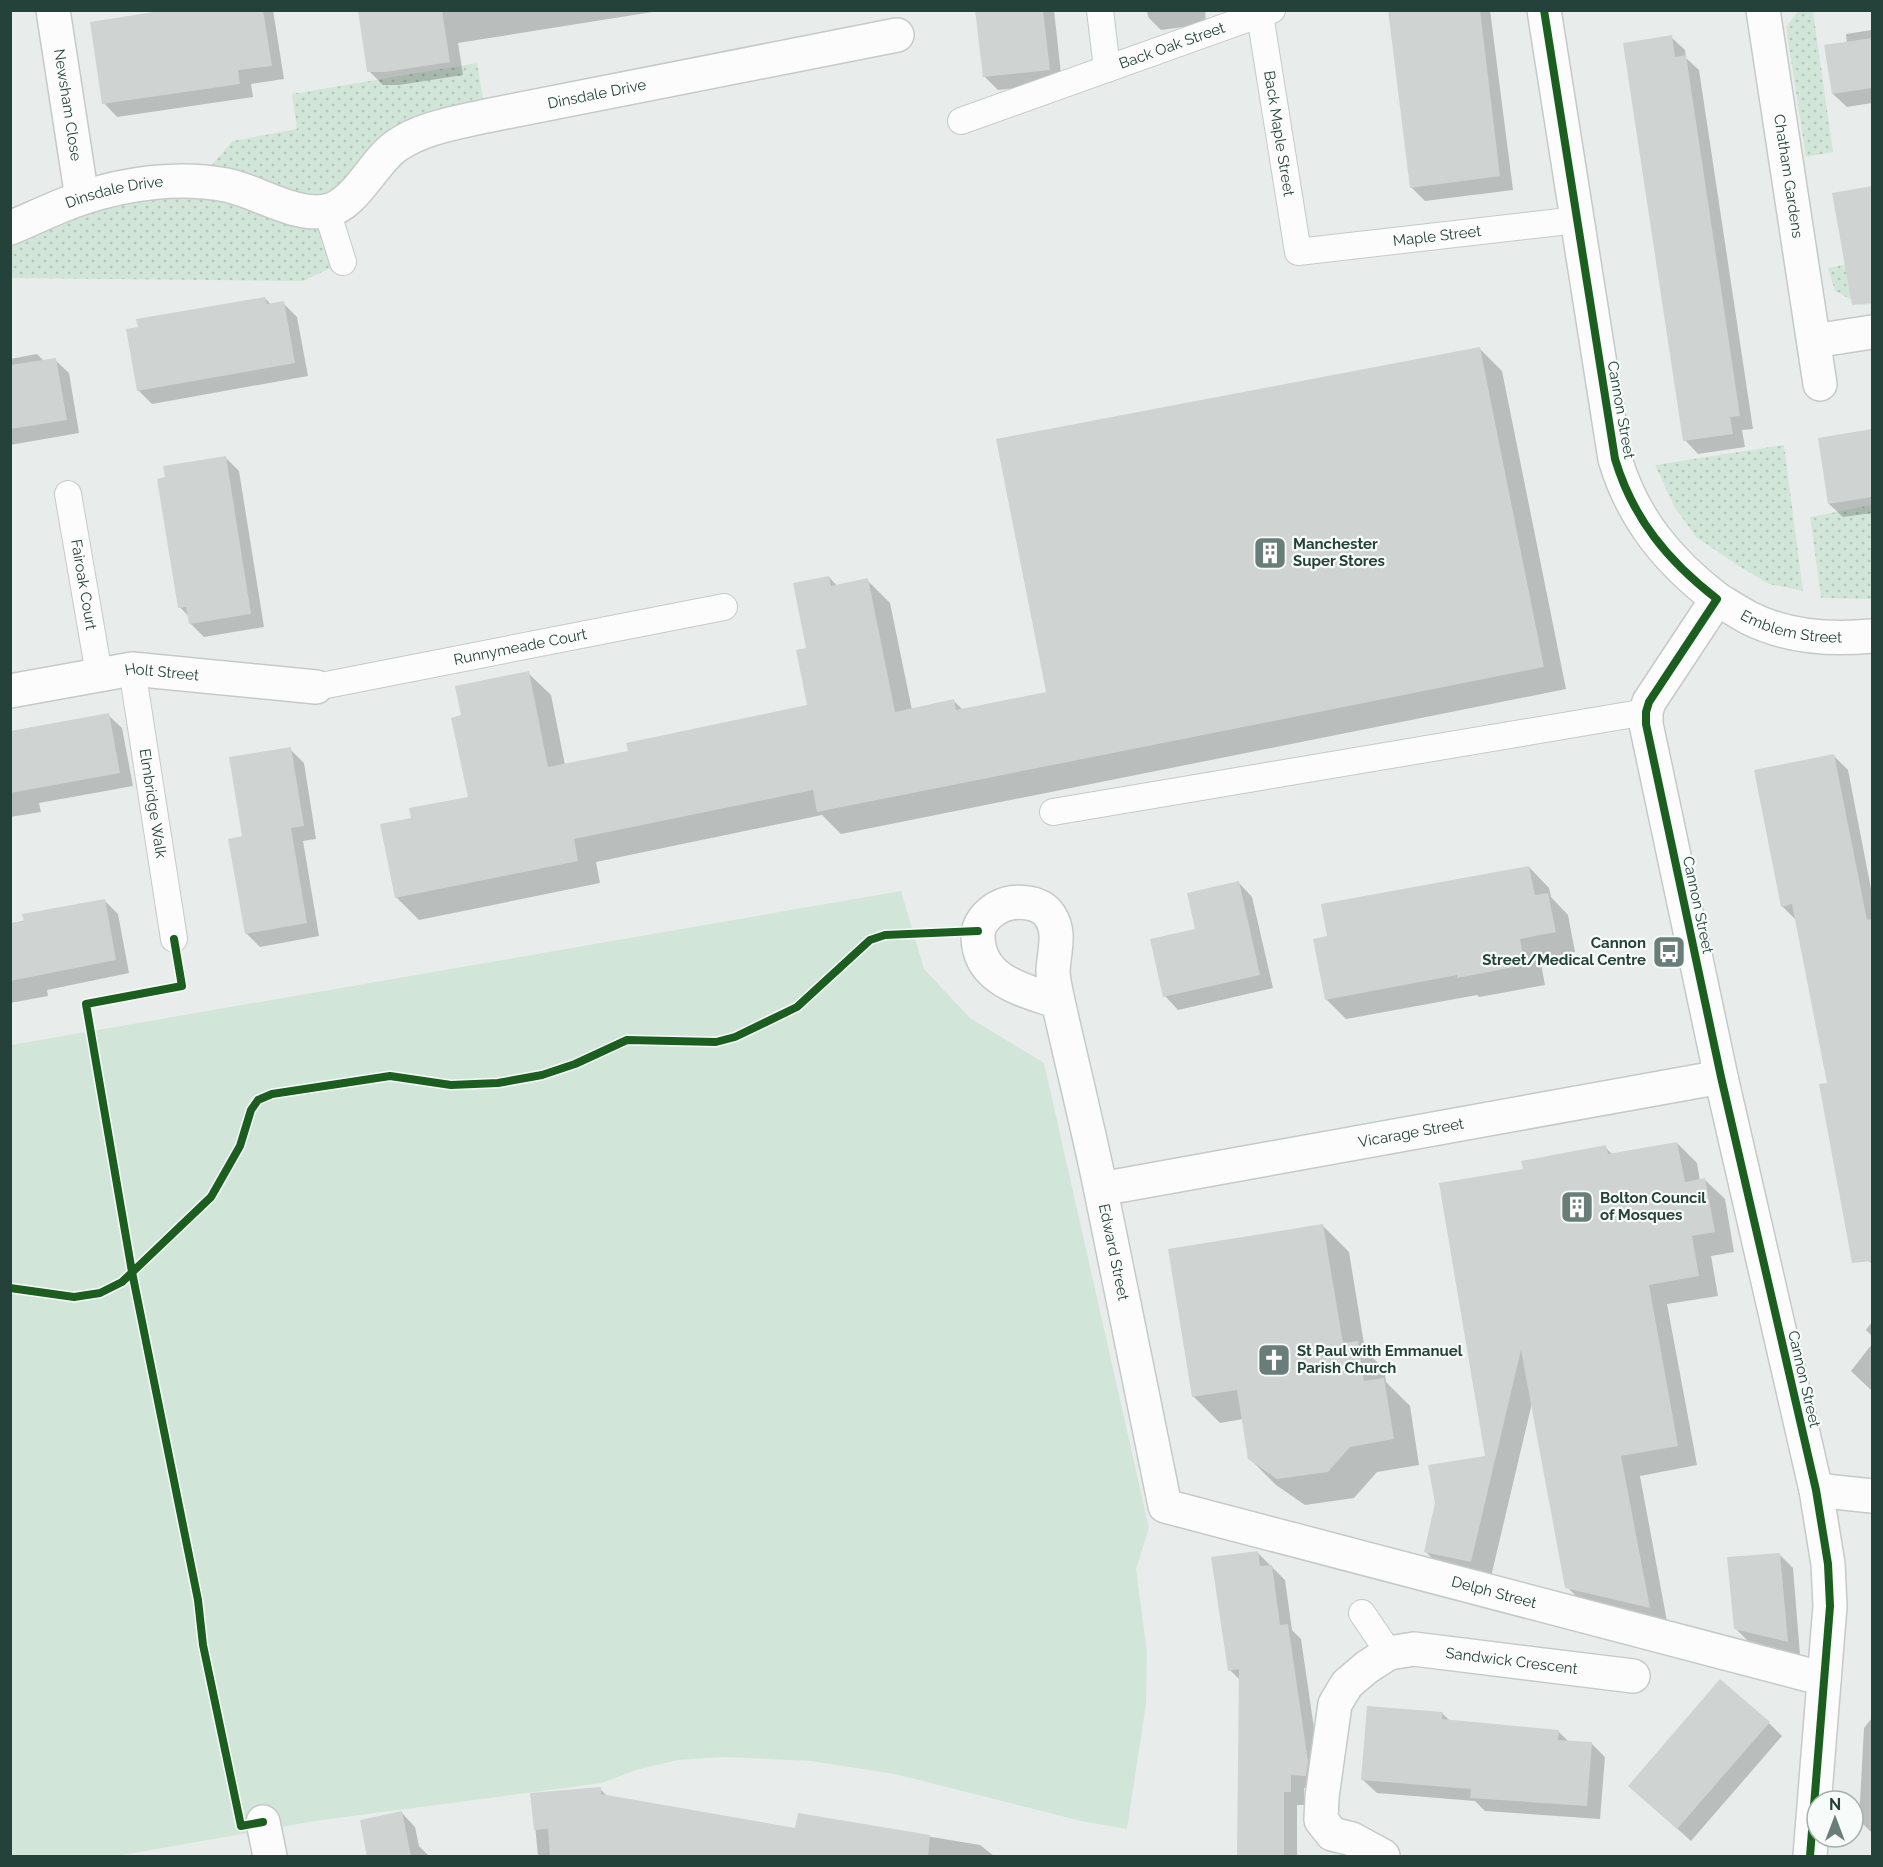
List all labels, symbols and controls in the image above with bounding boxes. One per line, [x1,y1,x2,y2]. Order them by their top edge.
street label: Back Oak Street [1117,19,1227,73]
street label: Newsham Close [50,48,85,162]
street label: Back Maple Street [1260,69,1298,198]
street label: Dinsdale Drive [546,76,648,113]
street label: Chatham Gardens [1770,113,1807,239]
street label: Dinsdale Drive [63,173,164,212]
street label: Maple Street [1392,222,1482,250]
street label: Cannon Street [1604,360,1638,460]
building icon: Manchester Super Stores [1252,535,1288,571]
place label: Manchester Super Stores [1293,535,1385,570]
street label: Fairoak Court [67,538,100,631]
street label: Emblem Street [1737,606,1842,647]
street label: Runnymeade Court [452,625,588,669]
street label: Holt Street [123,659,200,685]
street label: Elmbridge Walk [136,747,170,860]
street label: Cannon Street [1679,855,1717,955]
place label: Cannon Street/Medical Centre [1482,934,1646,969]
bus stop icon: Cannon Street/Medical Centre [1651,934,1687,970]
street label: Vicarage Street [1357,1115,1465,1151]
building icon: Bolton Council of Mosques [1559,1189,1595,1225]
place label: Bolton Council of Mosques [1600,1189,1706,1224]
street label: Edward Street [1095,1202,1132,1302]
street label: Cannon Street [1784,1329,1824,1429]
church icon: St Paul with Emmanuel Parish Church [1256,1342,1292,1378]
place label: St Paul with Emmanuel Parish Church [1297,1342,1463,1377]
street label: Delph Street [1449,1573,1538,1612]
street label: Sandwick Crescent [1444,1644,1579,1678]
north arrow [1805,1789,1865,1849]
text: N [1829,1795,1841,1814]

